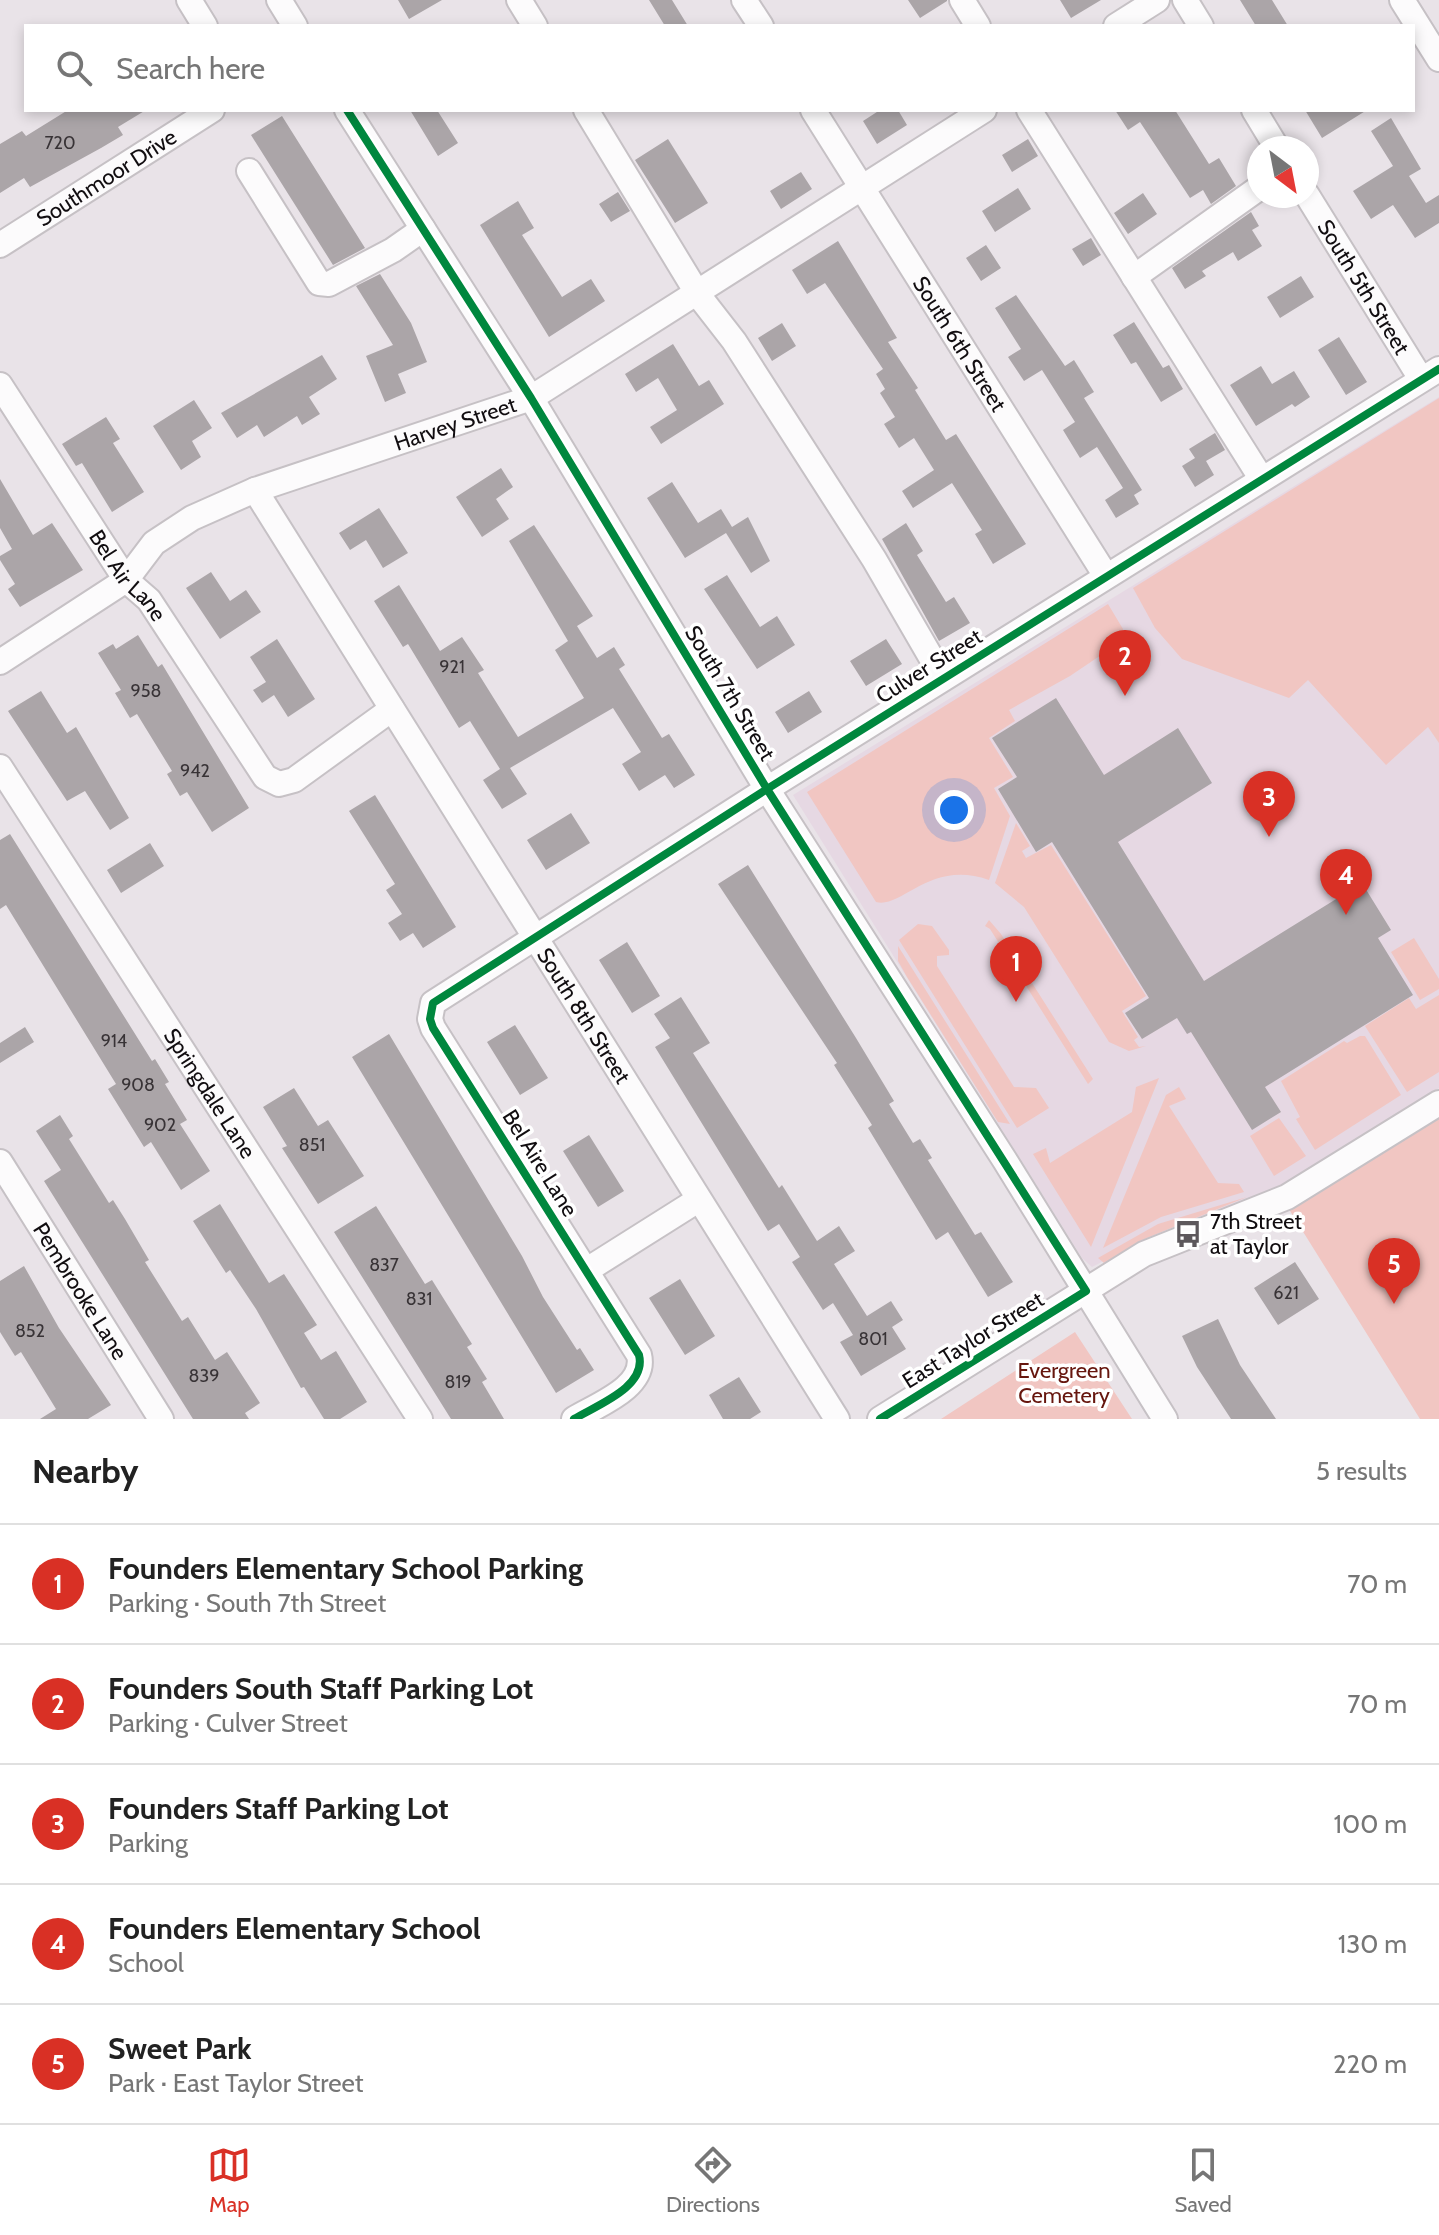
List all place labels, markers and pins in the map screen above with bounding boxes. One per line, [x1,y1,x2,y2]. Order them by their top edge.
pin: 2 [1099,630,1151,696]
pin: 3 [1243,771,1295,837]
pin: 4 [1320,849,1372,915]
pin: 1 [990,936,1042,1002]
place label: 7th Street at Taylor [1210,1208,1302,1260]
bus stop icon: 7th Street at Taylor [1173,1219,1203,1249]
pin: 5 [1368,1238,1420,1304]

